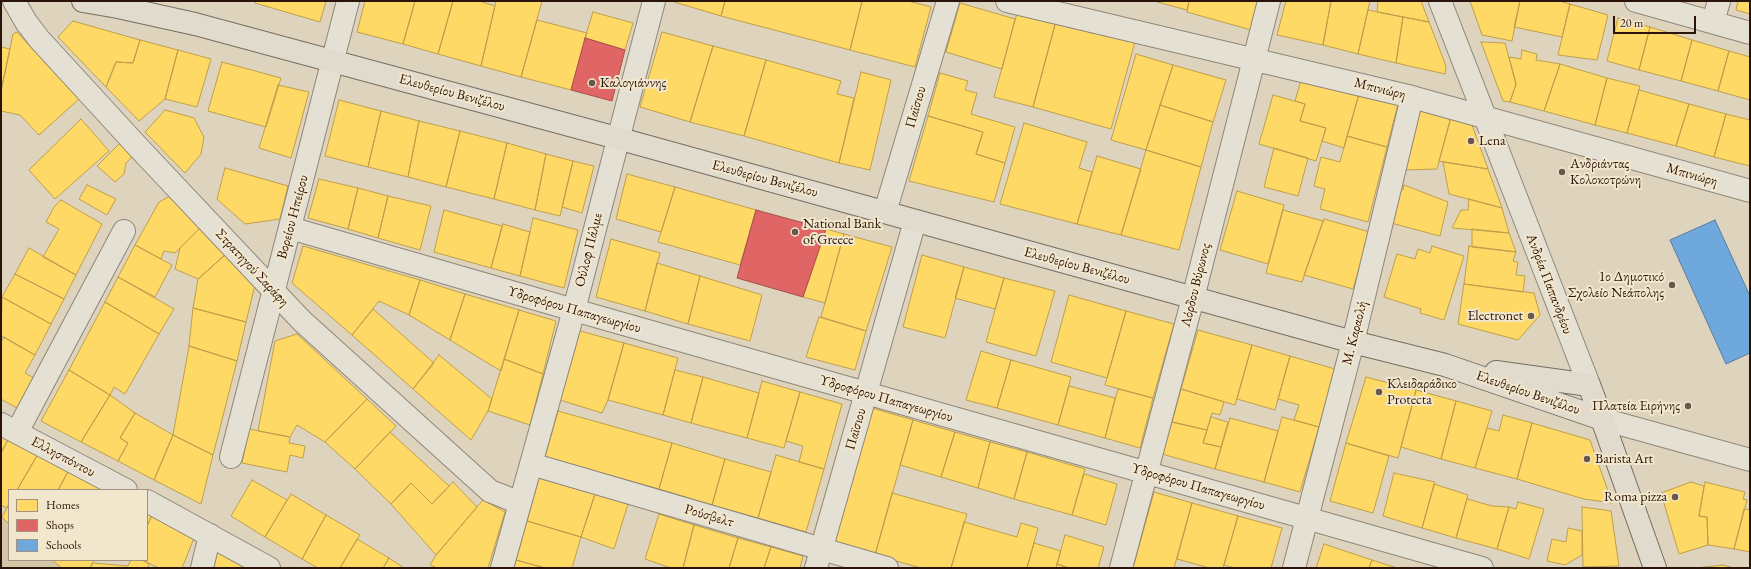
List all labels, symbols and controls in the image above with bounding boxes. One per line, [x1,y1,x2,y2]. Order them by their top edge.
scale bar [1615,8,1698,34]
text: 20 m [1620,15,1643,31]
street label: Ελευθερίου Βενιζέλου [397,71,507,115]
street label: Μπινιώρη [1352,74,1408,104]
place label: Καλογιάννης [600,75,666,91]
marker: Καλογιάννης [587,78,597,88]
street label: Παϊσιου [902,84,930,130]
place label: Lena [1479,133,1506,149]
marker: Lena [1466,136,1476,146]
place label: Ανδριάντας Κολοκοτρώνη [1570,156,1641,188]
street label: Ελευθερίου Βενιζέλου [710,157,820,201]
street label: Μπινιώρη [1664,160,1720,190]
marker: Ανδριάντας Κολοκοτρώνη [1557,167,1567,177]
street label: Βορείου Ηπείρου [274,173,312,261]
street label: Ούλοφ Πάλμε [572,211,606,289]
place label: National Bank of Greece [803,216,881,248]
street label: Στρατηγού Σαράφη [212,226,292,310]
marker: National Bank of Greece [790,227,800,237]
street label: Ανδρέα Παπανδρέου [1522,231,1576,337]
street label: Λόρδου Βύρωνος [1177,241,1215,329]
street label: Ελευθερίου Βενιζέλου [1022,244,1132,288]
place label: 1ο Δημοτικό Σχολείο Νεάπολης [1568,269,1664,302]
marker: 1ο Δημοτικό Σχολείο Νεάπολης [1667,280,1677,290]
street label: Υδροφόρου Παπαγεωργίου [505,283,643,337]
street label: Μ. Καραολή [1339,299,1371,367]
place label: Electronet [1467,308,1523,324]
marker: Electronet [1526,311,1536,321]
street label: Ελευθερίου Βενιζέλου [1474,367,1582,419]
street label: Υδροφόρου Παπαγεωργίου [817,372,955,426]
place label: Κλειδαράδικο Protecta [1387,376,1457,408]
marker: Κλειδαράδικο Protecta [1374,387,1384,397]
place label: Πλατεία Ειρήνης [1592,398,1680,414]
marker: Πλατεία Ειρήνης [1683,401,1693,411]
street label: Παϊσιου [842,406,870,452]
street label: Ελλησπόντου [28,433,98,481]
place label: Barista Art [1595,451,1653,467]
marker: Barista Art [1582,454,1592,464]
street label: Υδροφόρου Παπαγεωργίου [1129,460,1267,514]
legend [8,489,148,561]
place label: Roma pizza [1604,489,1667,505]
marker: Roma pizza [1670,492,1680,502]
text: Homes [46,497,80,513]
street label: Ρούσβελτ [683,501,735,531]
text: Shops [46,517,74,533]
text: Schools [46,537,81,553]

